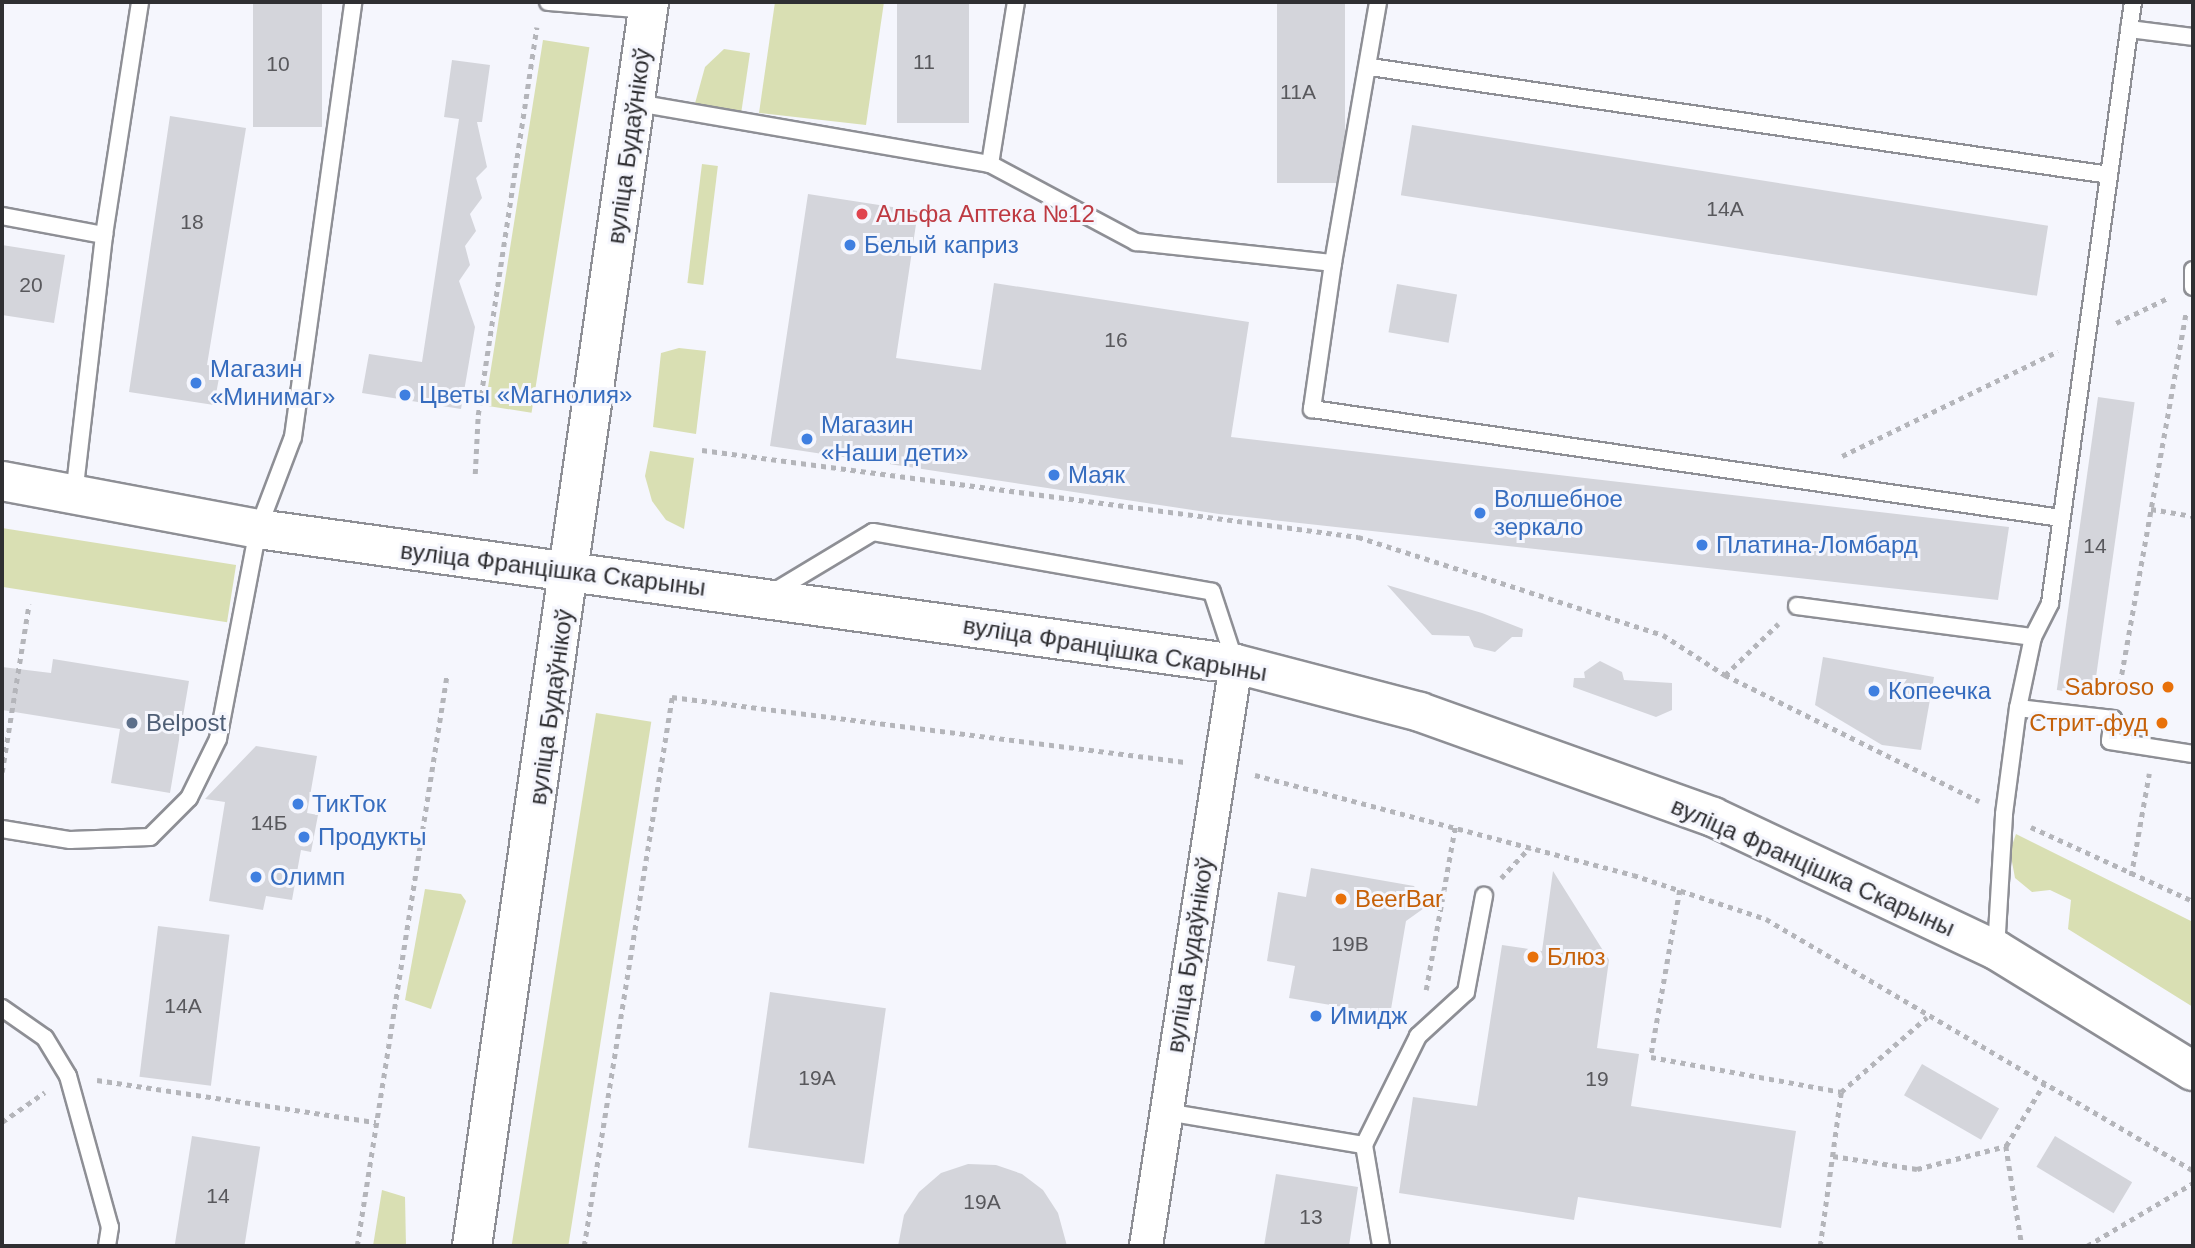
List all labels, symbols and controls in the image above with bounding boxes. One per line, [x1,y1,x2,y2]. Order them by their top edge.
street label: вуліца Будаўнікоў [601,46,657,246]
house number: 11 [913,49,935,75]
house number: 10 [266,51,290,77]
house number: 11А [1280,79,1316,105]
house number: 14А [1706,196,1744,222]
place label: Альфа Аптека №12 [876,200,1095,228]
marker: Альфа Аптека №12 [854,206,870,222]
house number: 18 [180,209,204,235]
place label: Белый каприз [864,231,1019,259]
marker: Белый каприз [842,237,858,253]
house number: 20 [19,272,43,298]
house number: 16 [1104,327,1128,353]
place label: Магазин «Минимаг» [210,355,335,411]
marker: Магазин «Минимаг» [188,375,204,391]
place label: Цветы «Магнолия» [419,381,632,409]
marker: Цветы «Магнолия» [397,387,413,403]
place label: Магазин «Наши дети» [821,411,969,467]
marker: Магазин «Наши дети» [799,431,815,447]
place label: Маяк [1068,461,1125,489]
marker: Маяк [1046,467,1062,483]
place label: Волшебное зеркало [1494,485,1623,541]
marker: Волшебное зеркало [1472,505,1488,521]
place label: Платина-Ломбард [1716,531,1918,559]
house number: 14 [2083,533,2107,559]
street label: вуліца Францішка Скарыны [399,536,707,602]
marker: Платина-Ломбард [1694,537,1710,553]
street label: вуліца Будаўнікоў [523,607,579,807]
street label: вуліца Францішка Скарыны [961,611,1269,687]
place label: Sabroso [2065,673,2154,701]
place label: Копеечка [1888,677,1991,705]
marker: Sabroso [2160,679,2176,695]
marker: Копеечка [1866,683,1882,699]
place label: Belpost [146,709,226,737]
place label: Стрит-фуд [2029,709,2148,737]
marker: Belpost [124,715,140,731]
marker: Стрит-фуд [2154,715,2170,731]
place label: ТикТок [312,790,386,818]
street label: вуліца Францішка Скарыны [1667,791,1959,943]
marker: ТикТок [290,796,306,812]
house number: 14Б [250,810,288,836]
place label: Продукты [318,823,426,851]
marker: Продукты [296,829,312,845]
street label: вуліца Будаўнікоў [1160,855,1220,1055]
place label: Олимп [270,863,345,891]
marker: Олимп [248,869,264,885]
place label: BeerBar [1355,885,1443,913]
marker: BeerBar [1333,891,1349,907]
house number: 19В [1331,931,1369,957]
place label: Блюз [1547,943,1605,971]
marker: Блюз [1525,949,1541,965]
house number: 14А [164,993,202,1019]
place label: Имидж [1330,1002,1407,1030]
marker: Имидж [1308,1008,1324,1024]
house number: 19А [798,1065,836,1091]
house number: 19 [1585,1066,1609,1092]
house number: 14 [206,1183,230,1209]
house number: 19А [963,1189,1001,1215]
house number: 13 [1299,1204,1323,1230]

